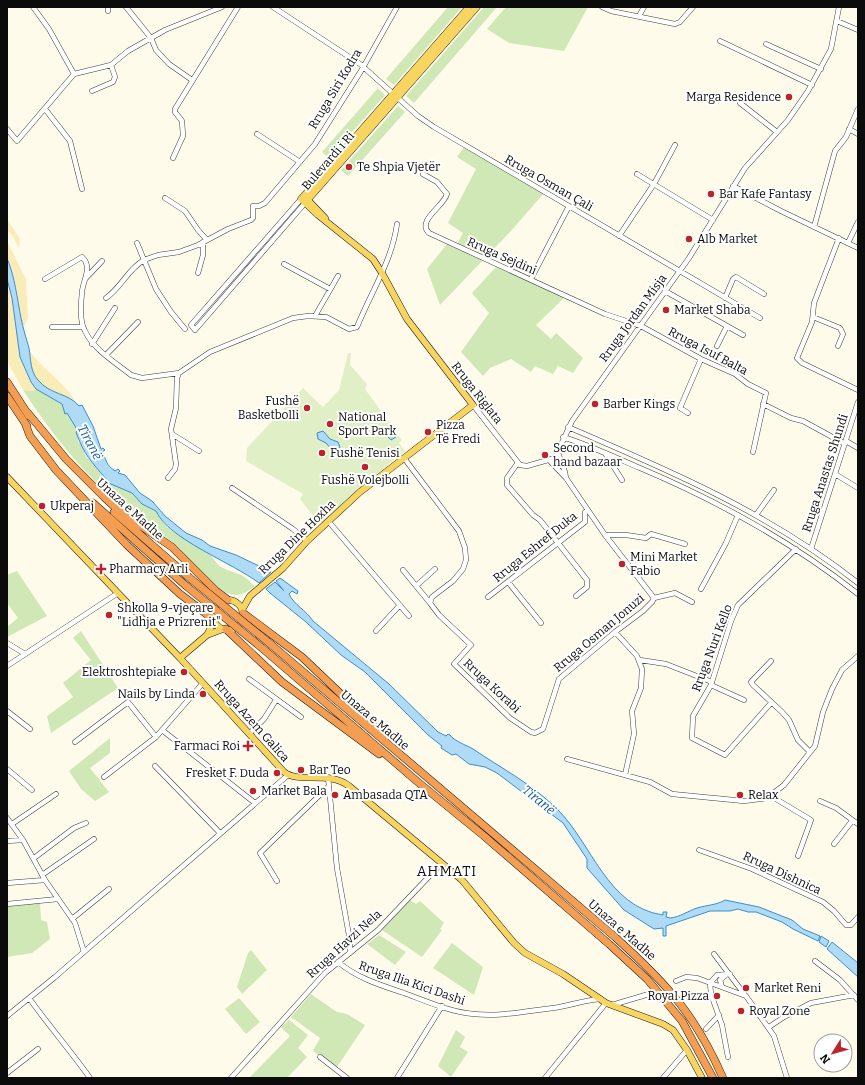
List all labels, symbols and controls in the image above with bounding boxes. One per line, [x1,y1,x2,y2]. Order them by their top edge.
street label: Rruga Siri Kodra [306,46,365,132]
place label: Marga Residence [686,90,781,104]
marker: Marga Residence [784,92,794,102]
street label: Bulevardi i Ri [299,129,357,193]
street label: Rruga Osman Çali [502,152,596,214]
place label: Te Shpia Vjetër [357,160,441,174]
marker: Te Shpia Vjetër [344,162,354,172]
place label: Bar Kafe Fantasy [719,187,812,201]
marker: Bar Kafe Fantasy [706,189,716,199]
place label: Alb Market [697,232,758,246]
street label: Rruga Sejdini [465,234,539,278]
marker: Alb Market [684,234,694,244]
street label: Rruga Jordan Misja [596,271,670,365]
place label: Market Shaba [674,303,751,317]
marker: Market Shaba [661,305,671,315]
street label: Rruga Isuf Balta [666,324,751,378]
street label: Rruga Riglata [449,359,506,427]
place label: Fushë Basketbolli [238,394,299,422]
place label: Barber Kings [603,397,675,411]
marker: Barber Kings [590,399,600,409]
marker: Fushë Basketbolli [302,403,312,413]
place label: National Sport Park [338,410,396,438]
street label: Rruga Anastas Shundi [799,412,851,534]
place label: Pizza Të Fredi [436,418,481,446]
marker: National Sport Park [325,419,335,429]
water label: Tiranë [74,422,106,463]
marker: Pizza Të Fredi [423,427,433,437]
place label: Second hand bazaar [553,441,623,469]
place label: Fushë Tenisi [330,446,400,460]
marker: Fushë Tenisi [317,448,327,458]
marker: Second hand bazaar [540,450,550,460]
marker: Fushë Volejbolli [360,462,370,472]
place label: Fushë Volejbolli [321,473,409,487]
street label: Unaza e Madhe [94,475,166,543]
street label: Rruga Dine Hoxha [256,497,338,577]
place label: Ukperaj [50,499,94,513]
marker: Ukperaj [37,501,47,511]
street label: Rruga Eshref Duka [490,509,580,585]
place label: Mini Market Fabio [630,550,698,578]
marker: Mini Market Fabio [617,559,627,569]
place label: Pharmacy Arli [109,562,189,576]
marker: Pharmacy Arli [96,564,106,574]
street label: Rruga Osman Jonuzi [551,591,647,675]
place label: Shkolla 9-vjeçare "Lidhja e Prizrenit" [117,601,221,629]
street label: Rruga Nuri Kello [689,602,735,694]
marker: Shkolla 9-vjeçare "Lidhja e Prizrenit" [104,610,114,620]
street label: Rruga Korabi [461,656,524,716]
place label: Elektroshtepiake [82,665,176,679]
marker: Elektroshtepiake [179,667,189,677]
street label: Rruga Azem Galica [212,677,293,765]
place label: Nails by Linda [117,687,195,701]
street label: Unaza e Madhe [338,687,412,753]
marker: Nails by Linda [198,689,208,699]
place label: Farmaci Roi [174,739,240,753]
marker: Farmaci Roi [243,741,253,751]
place label: Bar Teo [309,763,351,777]
marker: Bar Teo [296,765,306,775]
place label: Fresket F. Duda [186,766,269,780]
marker: Fresket F. Duda [272,768,282,778]
water label: Tiranë [520,782,559,818]
place label: Market Bala [261,784,327,798]
marker: Market Bala [248,786,258,796]
place label: Ambasada QTA [343,788,428,802]
place label: Relax [748,788,779,802]
marker: Ambasada QTA [330,790,340,800]
marker: Relax [735,790,745,800]
street label: Rruga Dishnica [741,849,824,897]
district label: AHMATI [417,863,477,880]
street label: Unaza e Madhe [585,897,659,963]
street label: Rruga Havzi Nela [304,907,384,981]
street label: Rruga Ilia Kici Dashi [357,958,467,1008]
place label: Market Reni [754,981,822,995]
marker: Market Reni [741,983,751,993]
place label: Royal Pizza [647,989,709,1003]
marker: Royal Pizza [712,991,722,1001]
place label: Royal Zone [749,1004,810,1018]
marker: Royal Zone [736,1006,746,1016]
north arrow [813,1033,853,1073]
text: N [817,1051,833,1066]

